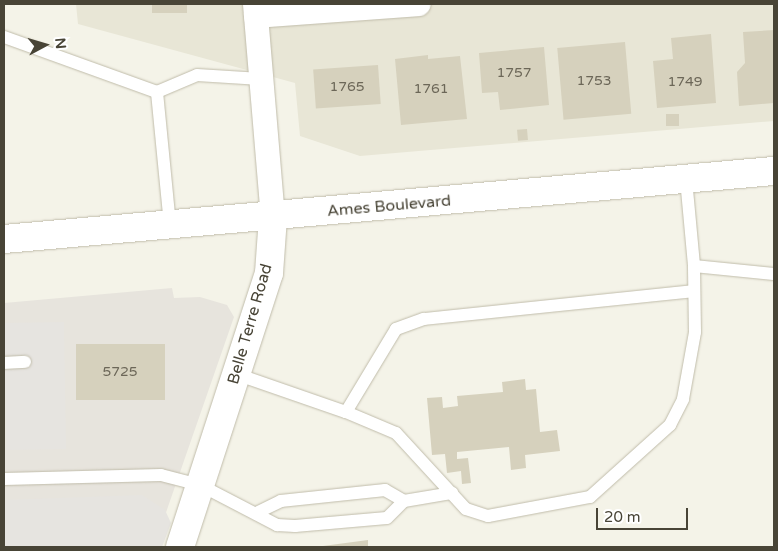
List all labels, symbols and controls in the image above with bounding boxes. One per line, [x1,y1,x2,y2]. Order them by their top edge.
north arrow [20,20,70,70]
text: N [51,37,69,50]
house number: 1757 [496,65,532,81]
house number: 1753 [576,73,612,89]
house number: 1749 [667,74,703,90]
house number: 1765 [329,79,365,95]
house number: 1761 [413,81,449,97]
street label: Ames Boulevard [326,191,452,221]
street label: Belle Terre Road [224,262,276,386]
house number: 5725 [102,364,138,380]
scale bar [598,498,690,530]
text: 20 m [604,508,641,526]

